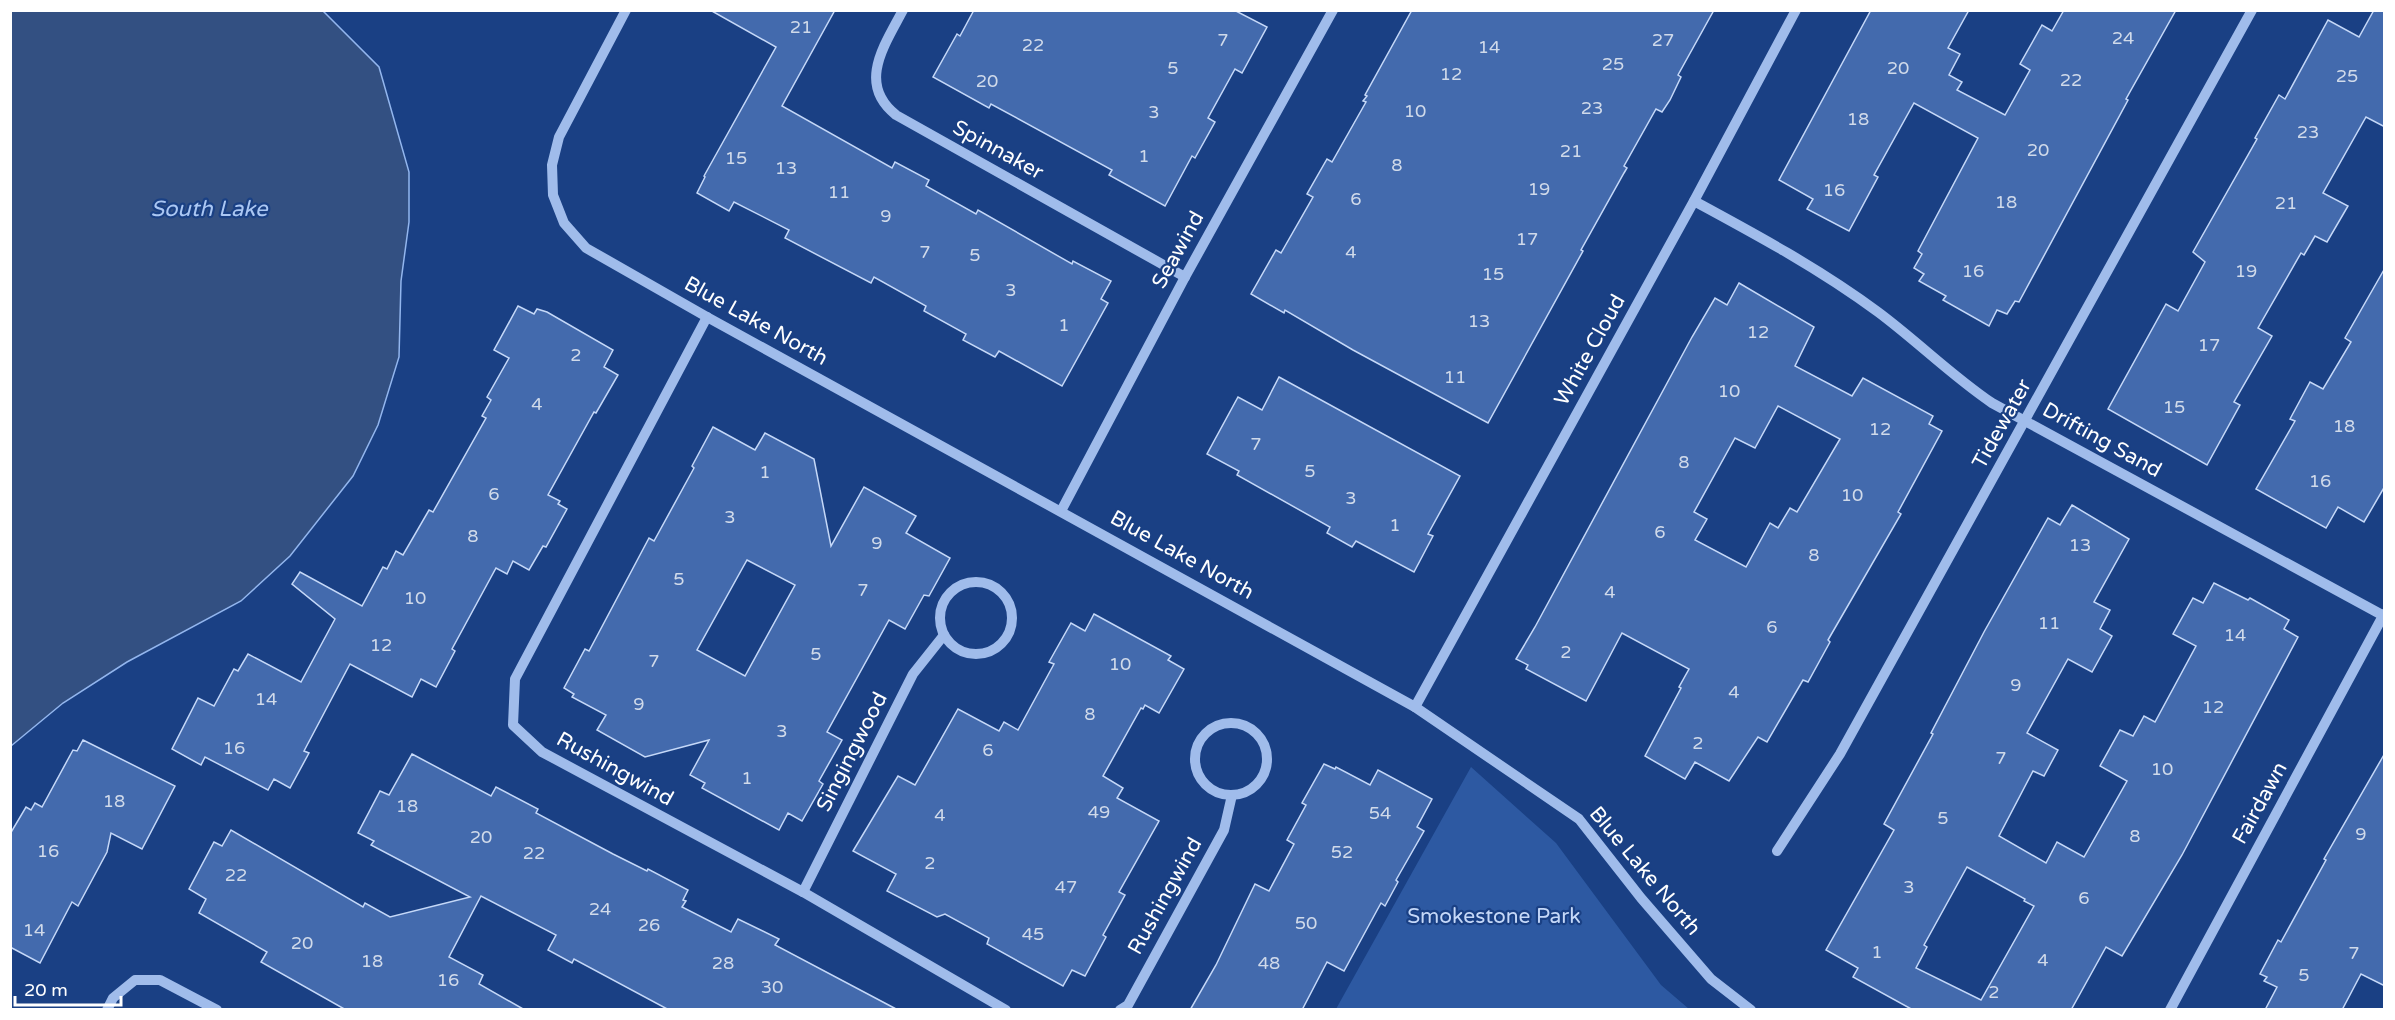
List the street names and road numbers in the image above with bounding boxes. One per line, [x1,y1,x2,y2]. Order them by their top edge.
street label: Spinnaker [948,115,1048,185]
street label: Seawind [1147,207,1209,293]
street label: Blue Lake North [680,271,832,371]
street label: White Cloud [1549,290,1631,410]
street label: Tidewater [1967,375,2037,473]
street label: Drifting Sand [2038,397,2166,483]
street label: Blue Lake North [1106,505,1258,605]
street label: Singingwood [811,688,893,816]
street label: Rushingwind [552,727,678,811]
street label: Fairdawn [2227,757,2293,849]
street label: Blue Lake North [1584,802,1706,940]
street label: Rushingwind [1123,833,1207,959]

